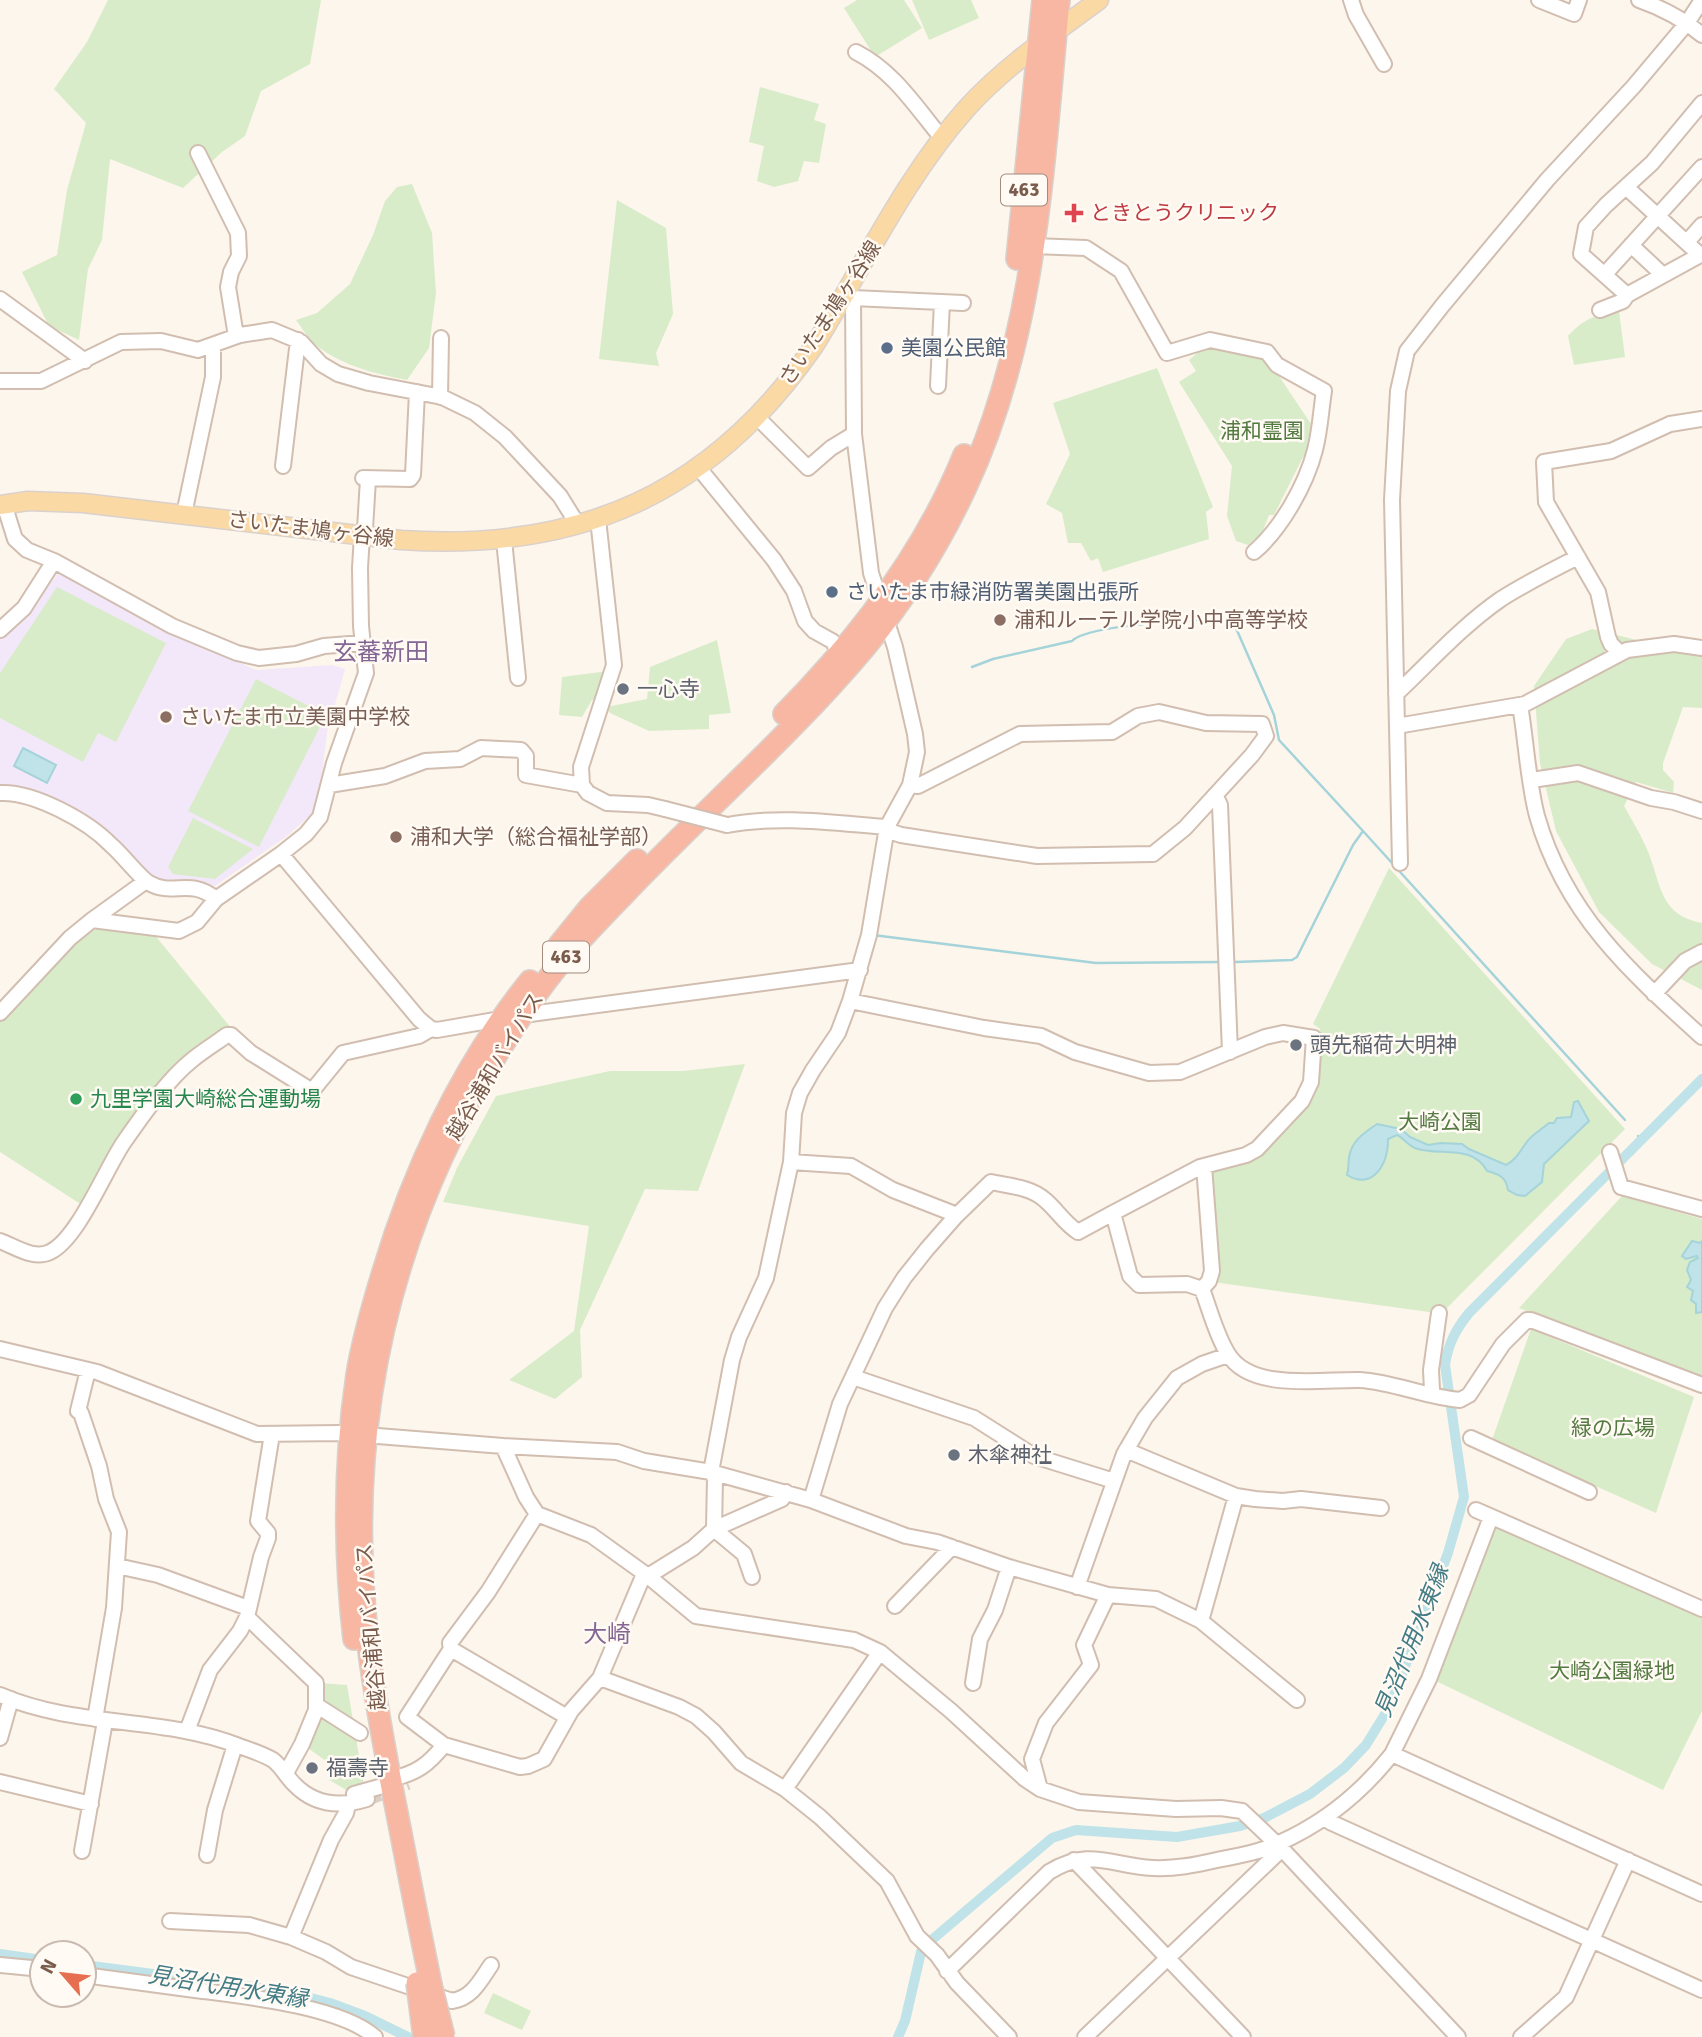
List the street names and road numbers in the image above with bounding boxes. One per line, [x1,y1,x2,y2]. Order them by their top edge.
road number: 463 [1001,174,1047,206]
street label: さいたま鳩ヶ谷線 [774,236,886,390]
street label: さいたま鳩ヶ谷線 [226,506,396,552]
road number: 463 [543,942,589,973]
street label: 越谷浦和バイパス [441,987,549,1145]
street label: 越谷浦和バイパス [351,1542,391,1712]

